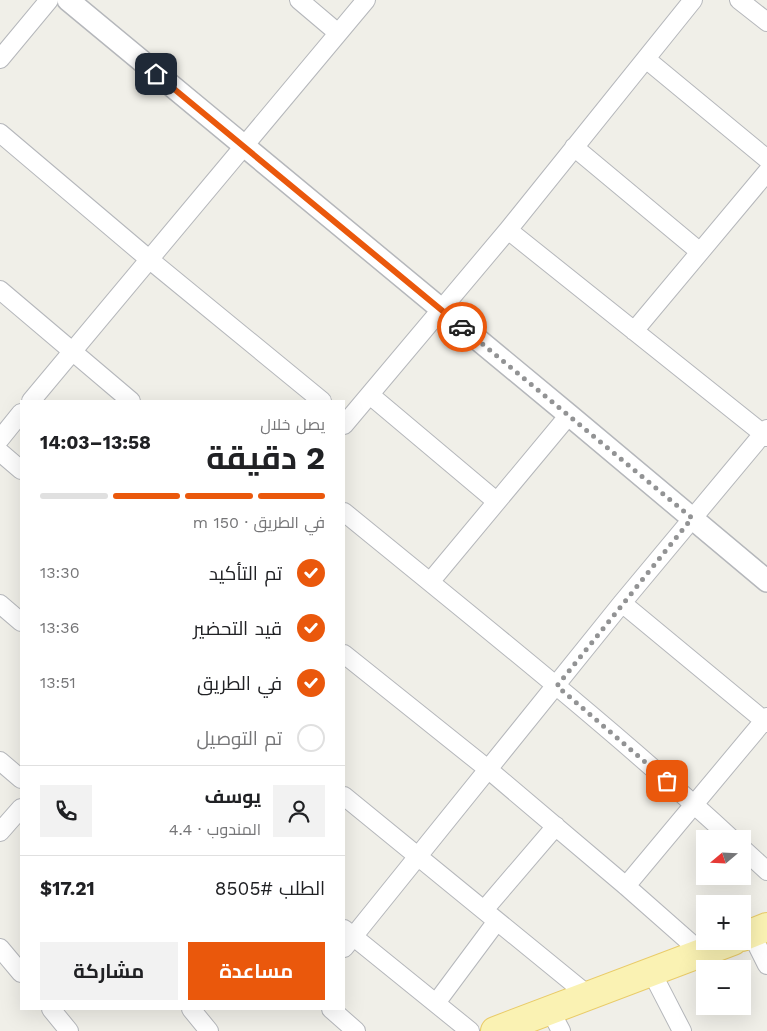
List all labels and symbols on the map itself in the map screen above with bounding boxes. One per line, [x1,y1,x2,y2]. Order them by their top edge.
pin [135,53,177,95]
courier [437,302,487,352]
pin [646,760,688,802]
north arrow [696,830,751,885]

